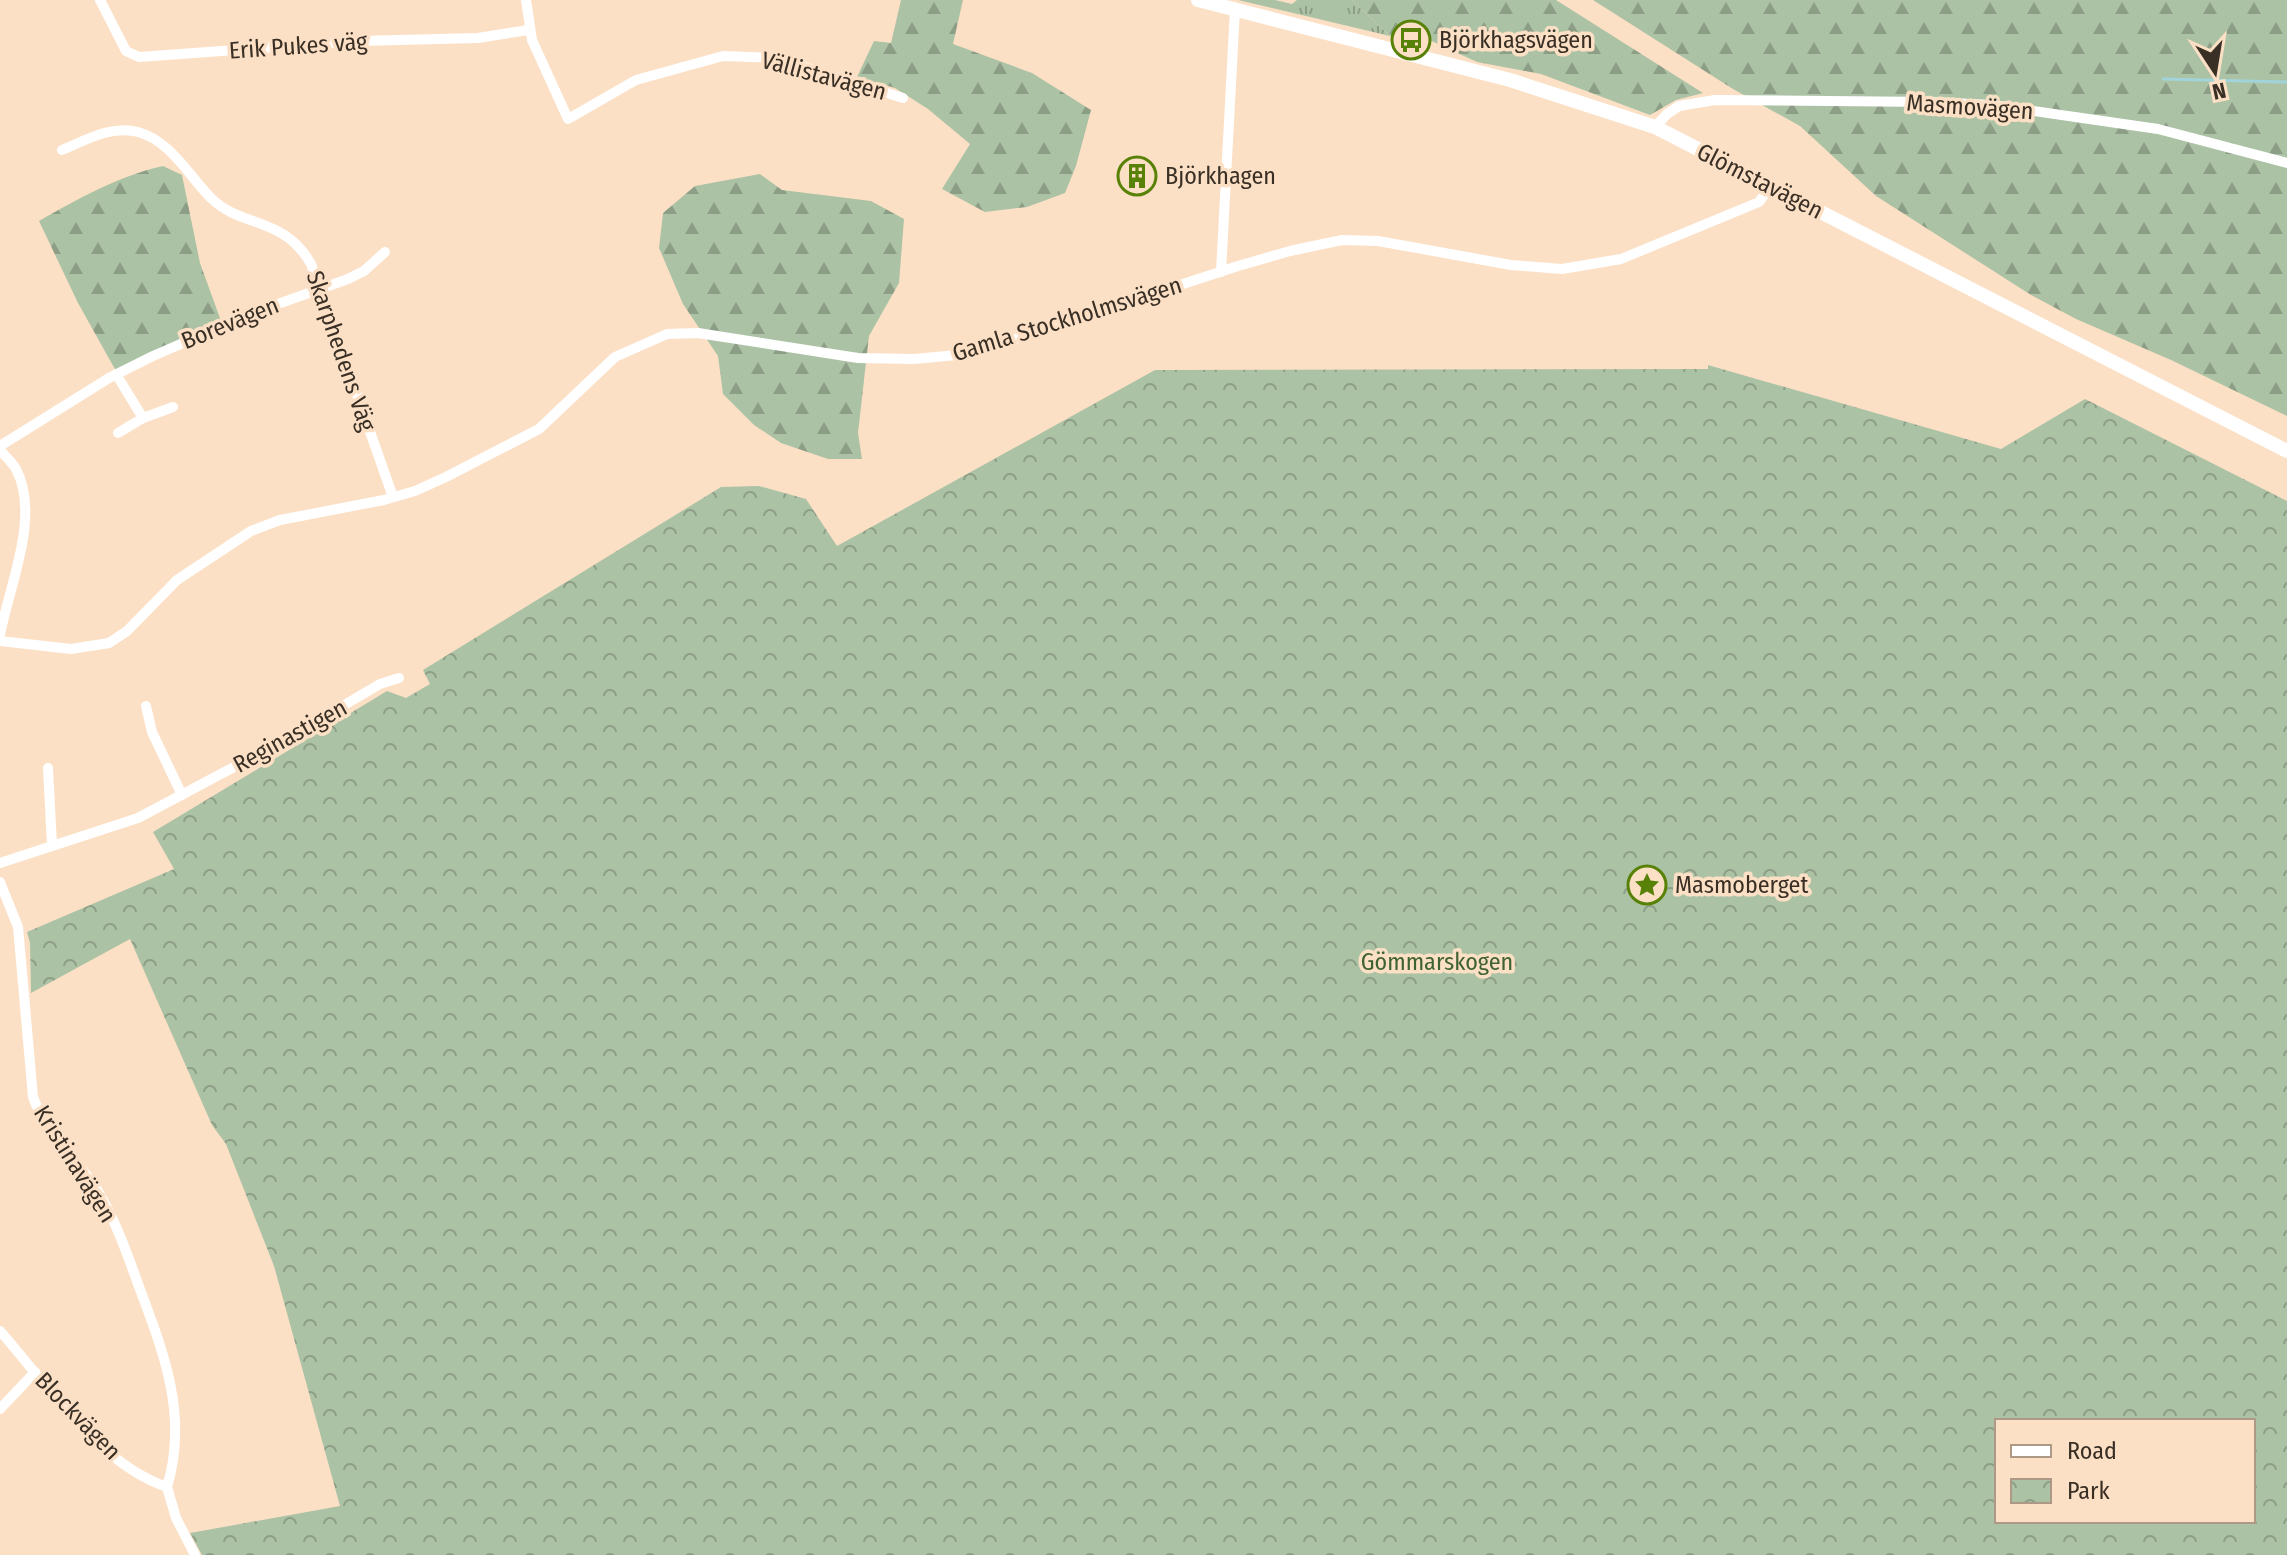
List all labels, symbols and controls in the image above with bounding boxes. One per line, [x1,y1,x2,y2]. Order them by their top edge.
bus stop icon: Björkhagsvägen [1390,19,1432,61]
place label: Björkhagsvägen [1439,26,1593,54]
street label: Erik Pukes väg [228,27,369,65]
north arrow [2175,32,2255,112]
street label: Vällistavägen [759,46,889,106]
text: N [2210,76,2228,106]
street label: Masmovägen [1906,89,2034,125]
street label: Glömstavägen [1692,137,1828,225]
building icon: Björkhagen [1116,155,1158,197]
place label: Björkhagen [1165,162,1276,190]
street label: Skarphedens Väg [301,267,382,435]
street label: Gamla Stockholmsvägen [949,271,1185,367]
street label: Borevägen [177,291,283,355]
street label: Reginastigen [228,693,352,779]
place icon: Masmoberget [1626,864,1668,906]
place label: Masmoberget [1675,871,1808,899]
park label: Gömmarskogen [1361,948,1513,976]
street label: Kristinavägen [28,1100,122,1228]
street label: Blockvägen [29,1366,127,1466]
legend [1995,1419,2255,1523]
text: Road [2067,1437,2117,1465]
text: Park [2067,1477,2110,1505]

